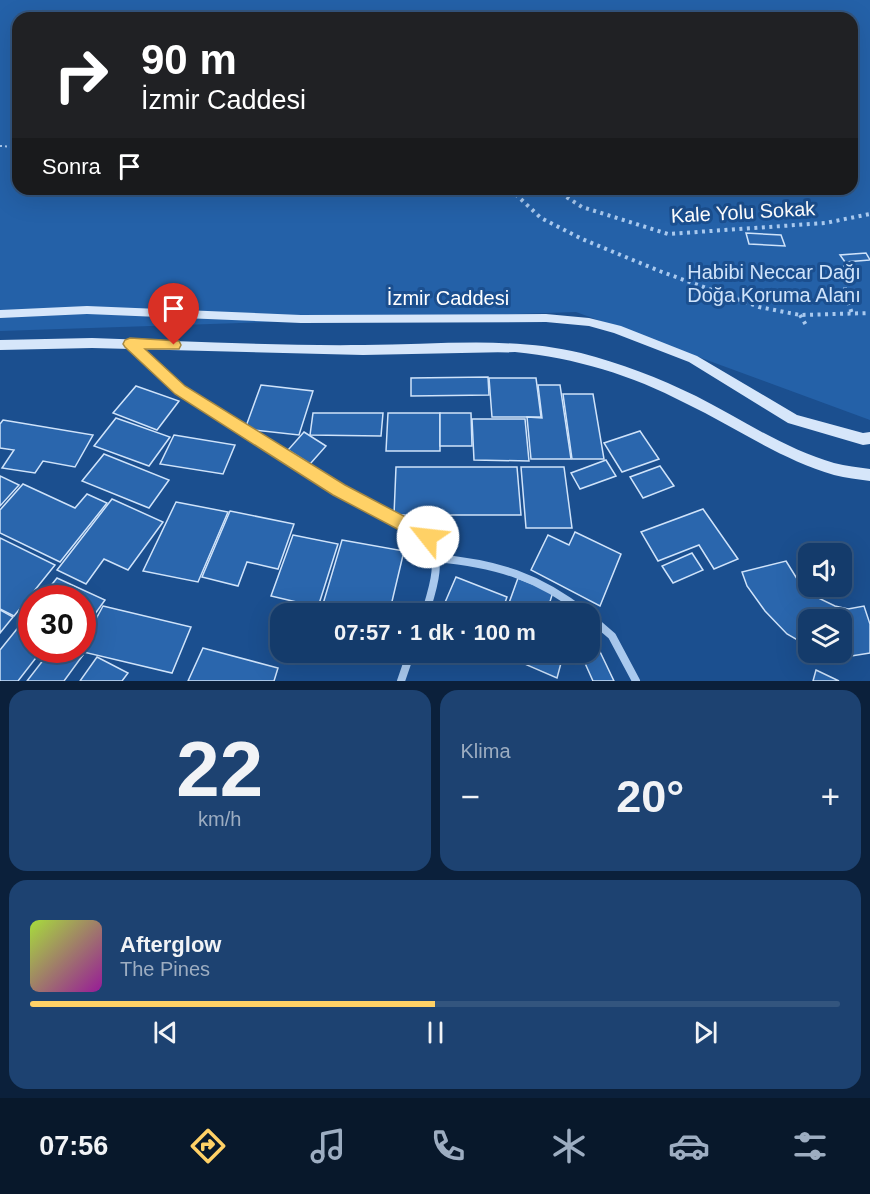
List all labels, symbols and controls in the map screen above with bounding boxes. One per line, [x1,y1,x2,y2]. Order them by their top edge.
icon: right [42,36,120,114]
text: 90 m [141,36,237,83]
text: İzmir Caddesi [141,85,306,115]
icon: arrive [113,150,146,183]
text: Sonra [42,154,101,179]
street label: Kale Yolu Sokak [670,197,817,227]
park label: Habibi Neccar Dağı Doğa Koruma Alanı [687,261,861,306]
pin [148,283,199,345]
street label: İzmir Caddesi [387,287,509,309]
icon: arrive [157,292,190,325]
position arrow [396,505,460,569]
map controls [798,543,852,663]
button: sound [798,543,852,597]
speed limit sign: 30 [18,585,96,663]
button: layers [798,609,852,663]
text: 07:57 · 1 dk · 100 m [334,620,536,645]
text: 22 [176,725,263,813]
text: Klima [461,740,511,762]
text: 20° [616,771,684,822]
text: − [461,778,480,815]
text: + [821,778,840,815]
text: km/h [198,808,241,830]
text: Afterglow [120,932,221,957]
text: The Pines [120,958,210,980]
icon: previous [149,1016,182,1049]
icon: pause [419,1016,452,1049]
icon: next [689,1016,722,1049]
icon: directions [187,1125,229,1167]
icon: music [307,1125,349,1167]
icon: phone [427,1125,469,1167]
icon: climate [548,1125,590,1167]
icon: car [668,1125,710,1167]
icon: filters [789,1125,831,1167]
text: 07:56 [39,1131,108,1161]

